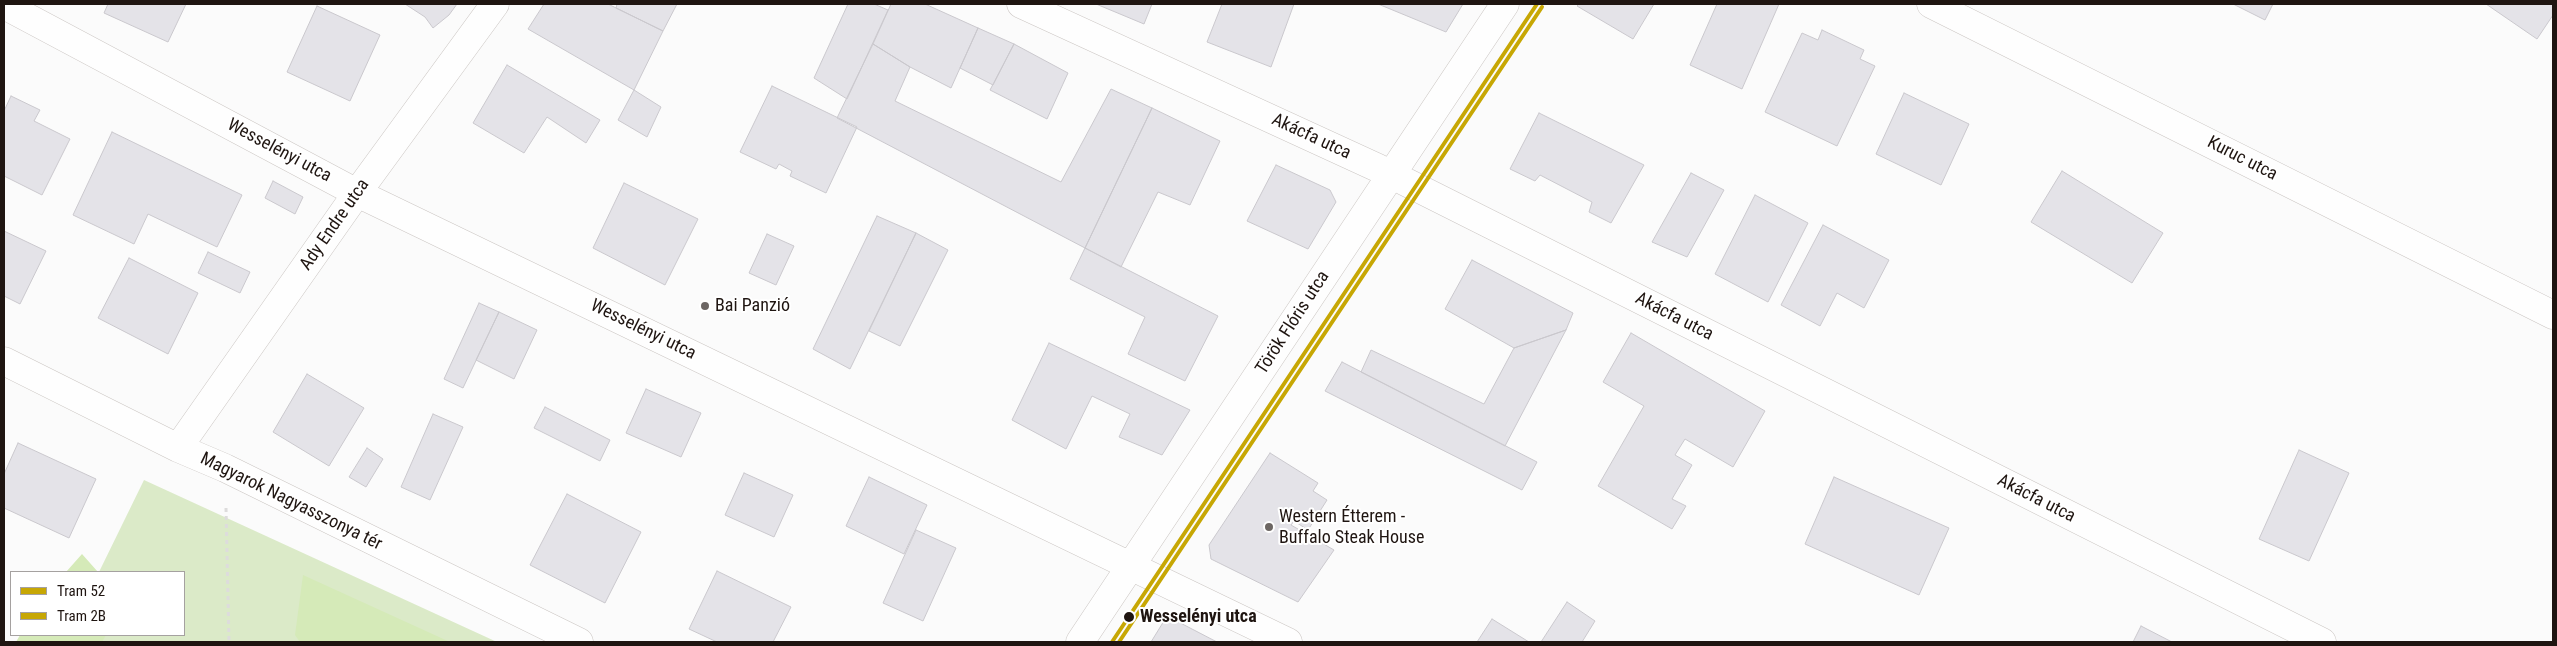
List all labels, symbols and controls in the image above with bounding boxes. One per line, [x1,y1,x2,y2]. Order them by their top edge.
street label: Akácfa utca [1268,109,1354,165]
street label: Wesselényi utca [223,115,335,187]
street label: Kuruc utca [2203,132,2281,186]
street label: Ady Endre utca [296,175,374,275]
street label: Török Flóris utca [1252,267,1334,379]
street label: Akácfa utca [1631,288,1717,346]
street label: Wesselényi utca [587,295,699,365]
place label: Bai Panzió [715,295,790,317]
marker: Bai Panzió [699,300,711,312]
street label: Magyarok Nagyasszonya tér [197,449,385,555]
street label: Akácfa utca [1993,470,2079,528]
place label: Western Étterem - Buffalo Steak House [1279,506,1424,548]
marker: Western Étterem - Buffalo Steak House [1263,521,1275,533]
legend [10,571,185,636]
text: Tram 52 [57,582,105,600]
place label: Wesselényi utca [1140,606,1257,628]
text: Tram 2B [57,607,106,625]
marker: Wesselényi utca [1122,610,1136,624]

